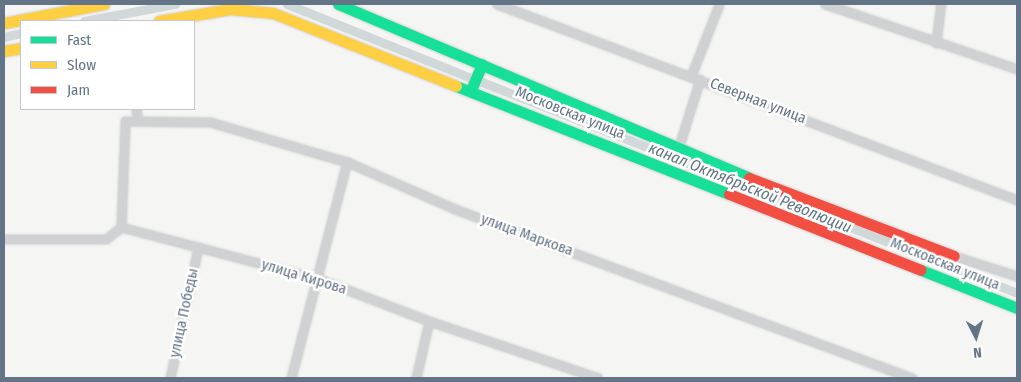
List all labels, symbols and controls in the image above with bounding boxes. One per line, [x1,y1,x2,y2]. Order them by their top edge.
legend [20,20,195,110]
text: Fast [67,31,91,49]
text: Slow [67,56,96,74]
street label: Северная улица [707,74,809,128]
text: Jam [67,81,90,99]
street label: Московская улица [513,83,627,143]
water label: канал Октябрьской Революции [646,138,854,238]
street label: улица Маркова [479,210,575,260]
street label: Московская улица [888,234,1002,294]
street label: улица Кирова [259,256,349,298]
street label: улица Победы [166,267,202,359]
north arrow [951,312,1001,362]
text: N [972,344,982,361]

